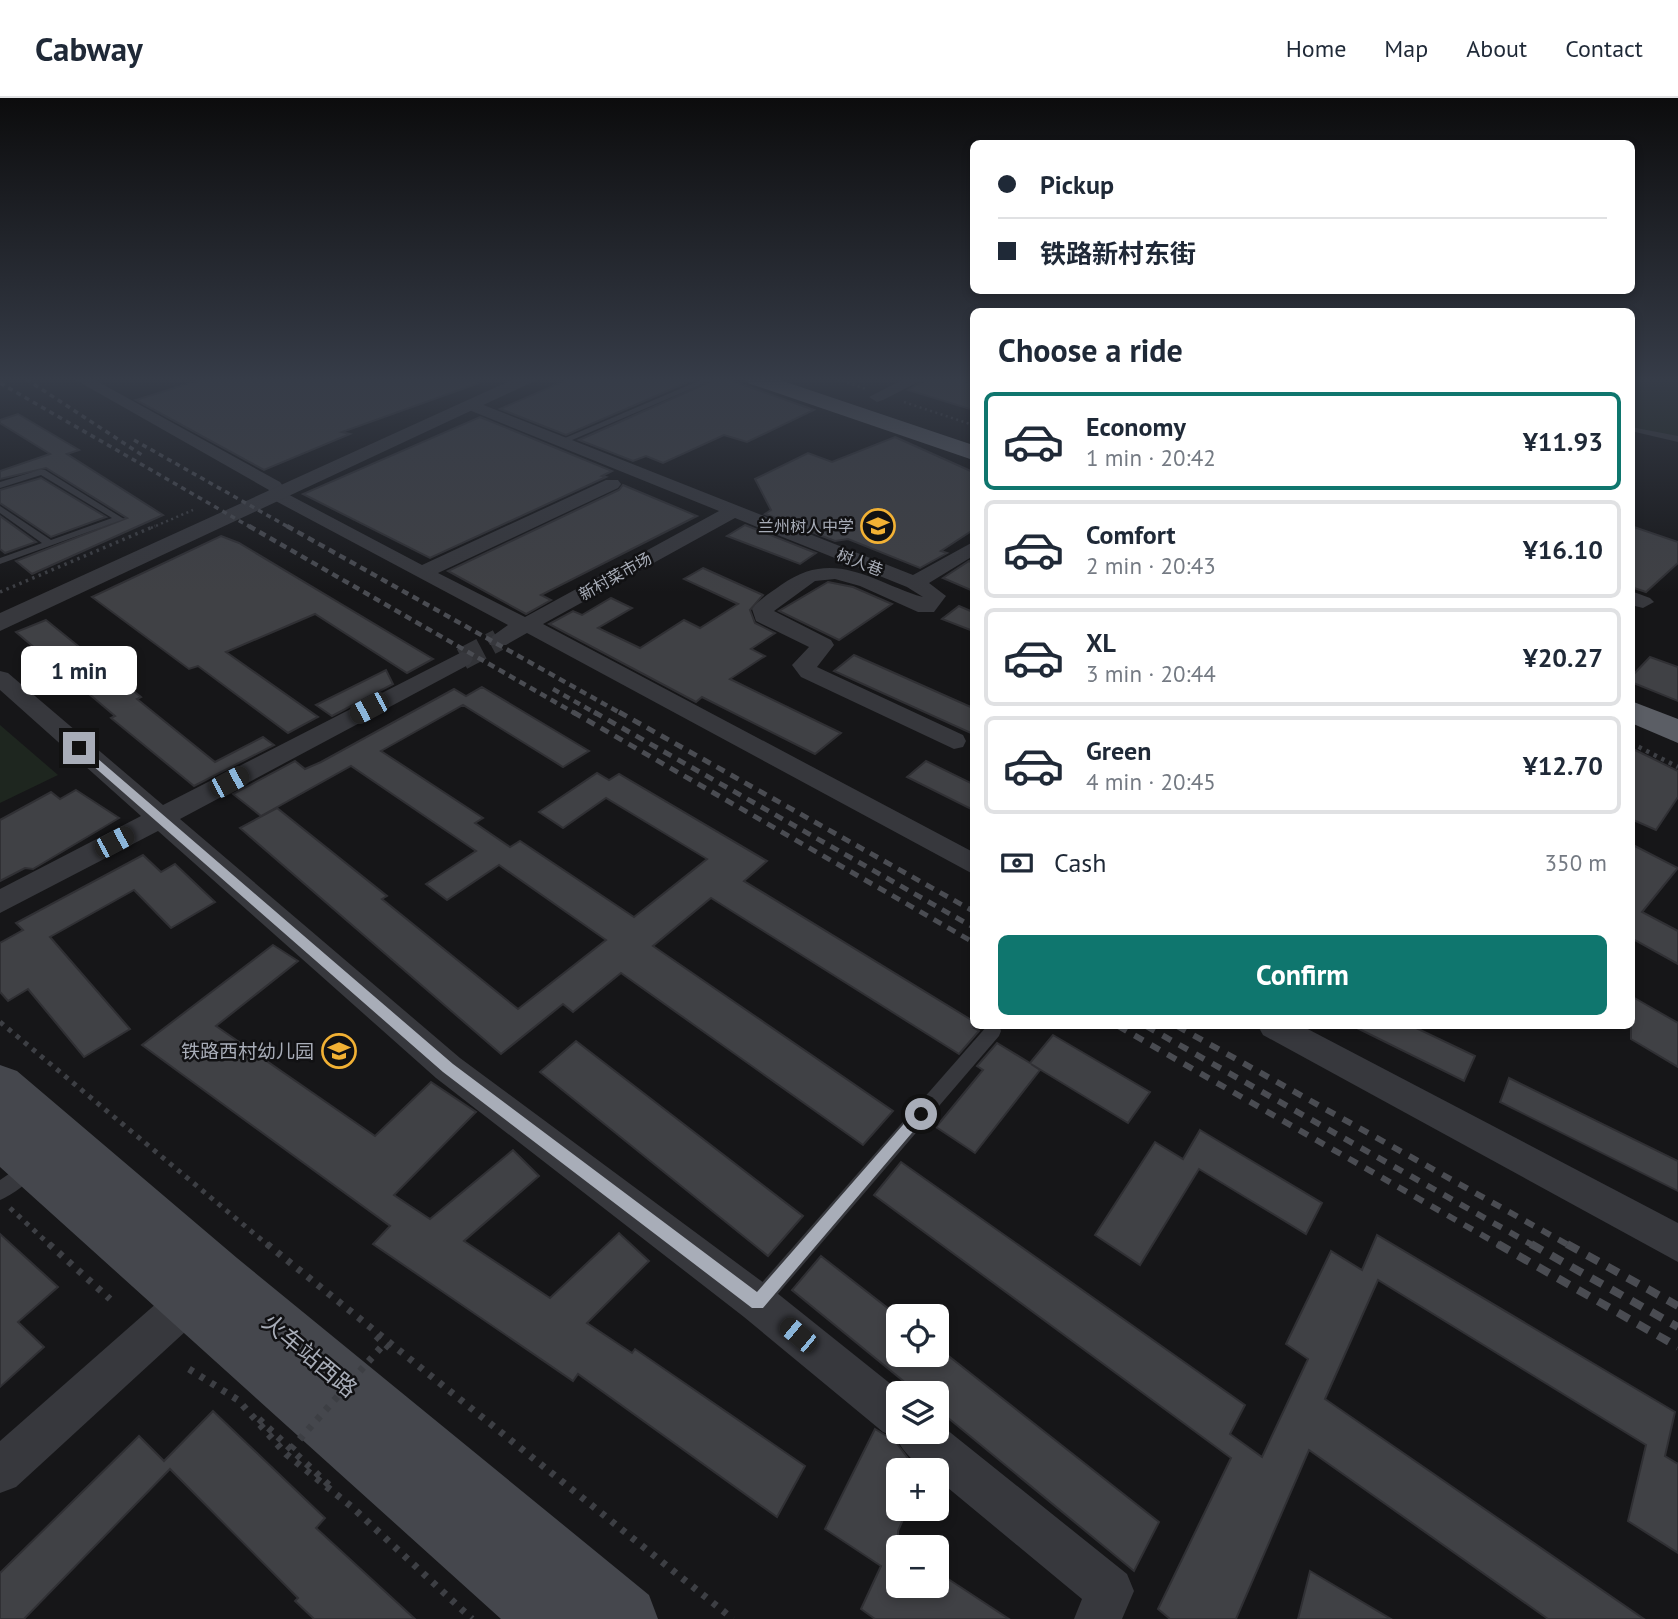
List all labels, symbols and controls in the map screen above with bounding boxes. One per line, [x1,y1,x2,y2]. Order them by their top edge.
text: Cabway [35,27,143,70]
text: Home [1286,33,1346,64]
text: Map [1384,33,1428,64]
text: About [1466,33,1527,64]
text: Contact [1565,33,1643,64]
text: Pickup [1040,168,1114,201]
text: 铁路新村东街 [1040,237,1196,270]
text: Choose a ride [998,329,1183,371]
icon: car [1002,410,1065,473]
text: Economy [1086,410,1186,443]
text: ¥11.93 [1523,425,1603,458]
text: 1 min · 20:42 [1086,443,1216,472]
school or university icon: 兰州树人中学 [859,507,897,545]
place label: 兰州树人中学 [758,516,854,536]
icon: car [1002,518,1065,581]
text: Comfort [1086,518,1176,551]
text: ¥16.10 [1523,533,1603,566]
street label: 树人巷 [834,544,886,580]
street label: 新村菜市场 [575,548,655,604]
text: 2 min · 20:43 [1086,551,1216,580]
icon: car [1002,626,1065,689]
text: XL [1086,626,1116,659]
text: ¥20.27 [1523,641,1603,674]
callout: 1 min [21,646,137,696]
text: 1 min [51,656,107,685]
text: 3 min · 20:44 [1086,659,1216,688]
car [346,689,393,727]
route end [63,732,95,764]
icon: car [1002,734,1065,797]
text: Green [1086,734,1151,767]
text: ¥12.70 [1523,749,1603,782]
car [206,763,253,801]
text: 4 min · 20:45 [1086,767,1216,796]
car [91,823,138,861]
icon: cash [998,844,1036,882]
text: Cash [1054,846,1106,879]
text: 350 m [1545,848,1607,877]
button: Confirm [998,935,1607,1015]
school or university icon: 铁路西村幼儿园 [320,1032,358,1070]
place label: 铁路西村幼儿园 [181,1039,314,1063]
route start [905,1098,937,1130]
map controls [886,1304,949,1598]
button: locate [886,1304,949,1367]
street label: 火车站西路 [257,1307,363,1403]
car [776,1313,821,1357]
button: layers [886,1381,949,1444]
button: + [886,1458,949,1521]
button: − [886,1535,949,1598]

